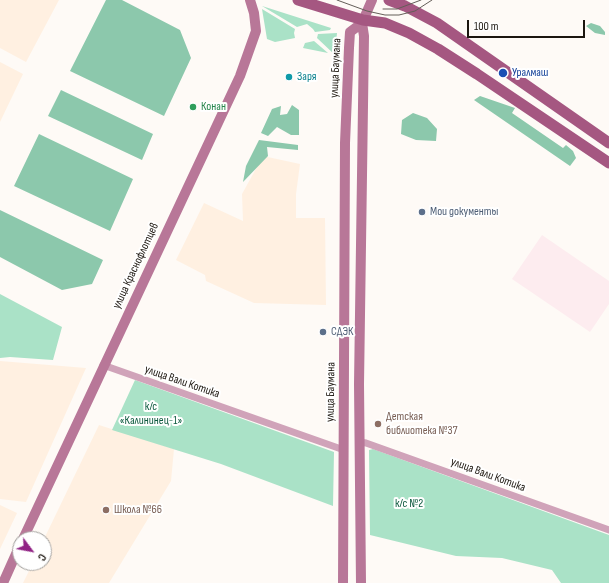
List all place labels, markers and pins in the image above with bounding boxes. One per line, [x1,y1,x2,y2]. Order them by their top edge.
place label: Уралмаш [512,66,548,80]
marker: Уралмаш [497,67,509,79]
place label: Заря [297,70,317,84]
marker: Заря [284,72,294,82]
place label: Конан [201,100,226,114]
marker: Конан [188,102,198,112]
place label: Мои документы [430,205,498,219]
marker: Мои документы [417,207,427,217]
place label: СДЭК [331,325,353,339]
marker: СДЭК [318,327,328,337]
place label: Детская библиотека №37 [386,410,457,438]
marker: Детская библиотека №37 [373,419,383,429]
place label: Школа №66 [114,503,162,517]
marker: Школа №66 [101,505,111,515]

